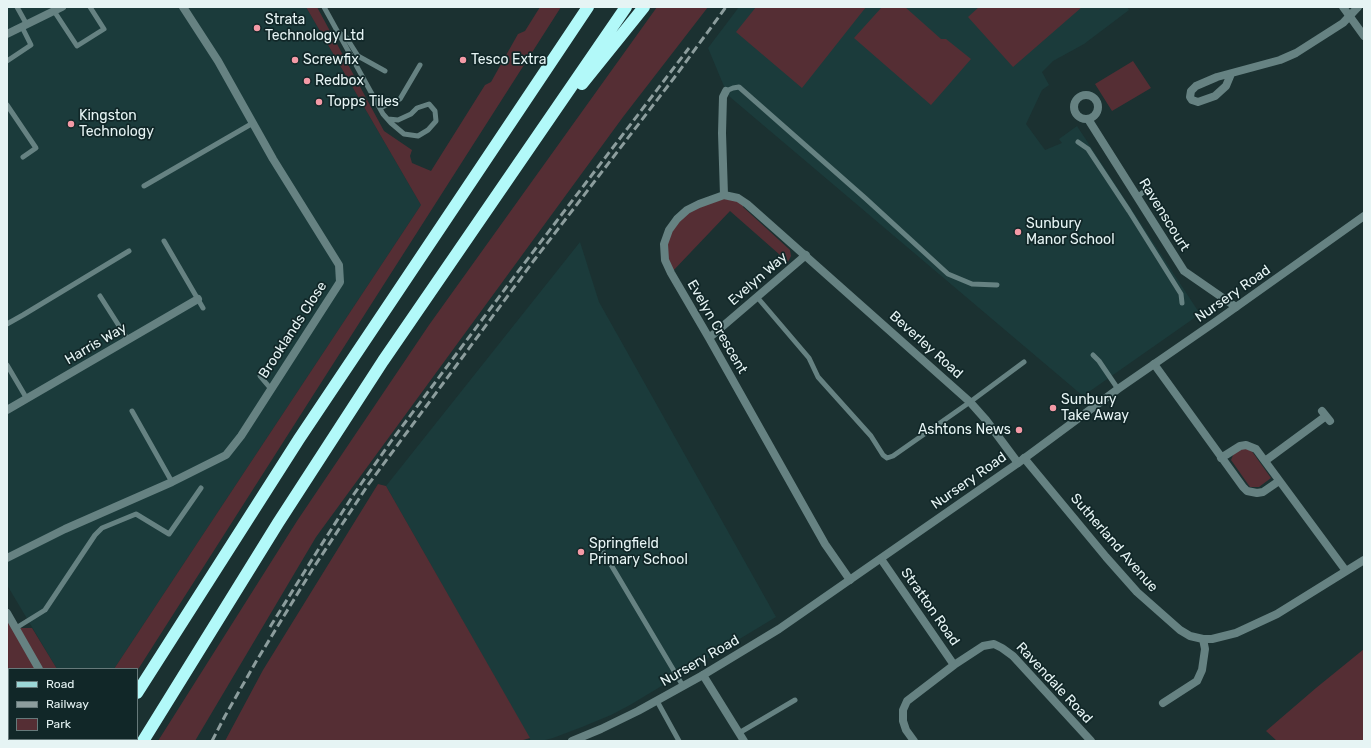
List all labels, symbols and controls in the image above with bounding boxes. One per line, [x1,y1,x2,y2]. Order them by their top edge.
place label: Strata Technology Ltd [265,12,364,44]
marker: Strata Technology Ltd [252,23,262,33]
place label: Screwfix [303,52,359,68]
place label: Tesco Extra [471,52,546,68]
marker: Screwfix [290,55,300,65]
marker: Tesco Extra [458,55,468,65]
place label: Redbox [315,73,364,89]
marker: Redbox [302,76,312,86]
place label: Topps Tiles [327,94,399,110]
marker: Topps Tiles [314,97,324,107]
place label: Kingston Technology [79,108,154,140]
marker: Kingston Technology [66,119,76,129]
street label: Ravenscourt [1135,175,1193,255]
place label: Sunbury Manor School [1026,216,1115,248]
marker: Sunbury Manor School [1013,227,1023,237]
street label: Evelyn Way [725,249,791,309]
street label: Nursery Road [1192,262,1274,326]
street label: Evelyn Crescent [683,277,751,377]
street label: Brooklands Close [255,278,331,382]
street label: Beverley Road [886,308,966,382]
street label: Harris Way [62,320,130,368]
place label: Sunbury Take Away [1061,392,1129,424]
marker: Sunbury Take Away [1048,403,1058,413]
place label: Ashtons News [918,422,1011,438]
marker: Ashtons News [1014,425,1024,435]
street label: Nursery Road [928,449,1010,513]
street label: Sutherland Avenue [1067,490,1161,596]
place label: Springfield Primary School [589,536,688,568]
marker: Springfield Primary School [576,547,586,557]
street label: Stratton Road [897,565,963,649]
street label: Nursery Road [658,632,742,690]
street label: Ravendale Road [1012,639,1096,727]
legend [8,668,138,740]
text: Road [46,677,74,691]
text: Railway [46,697,89,711]
text: Park [46,717,71,731]

